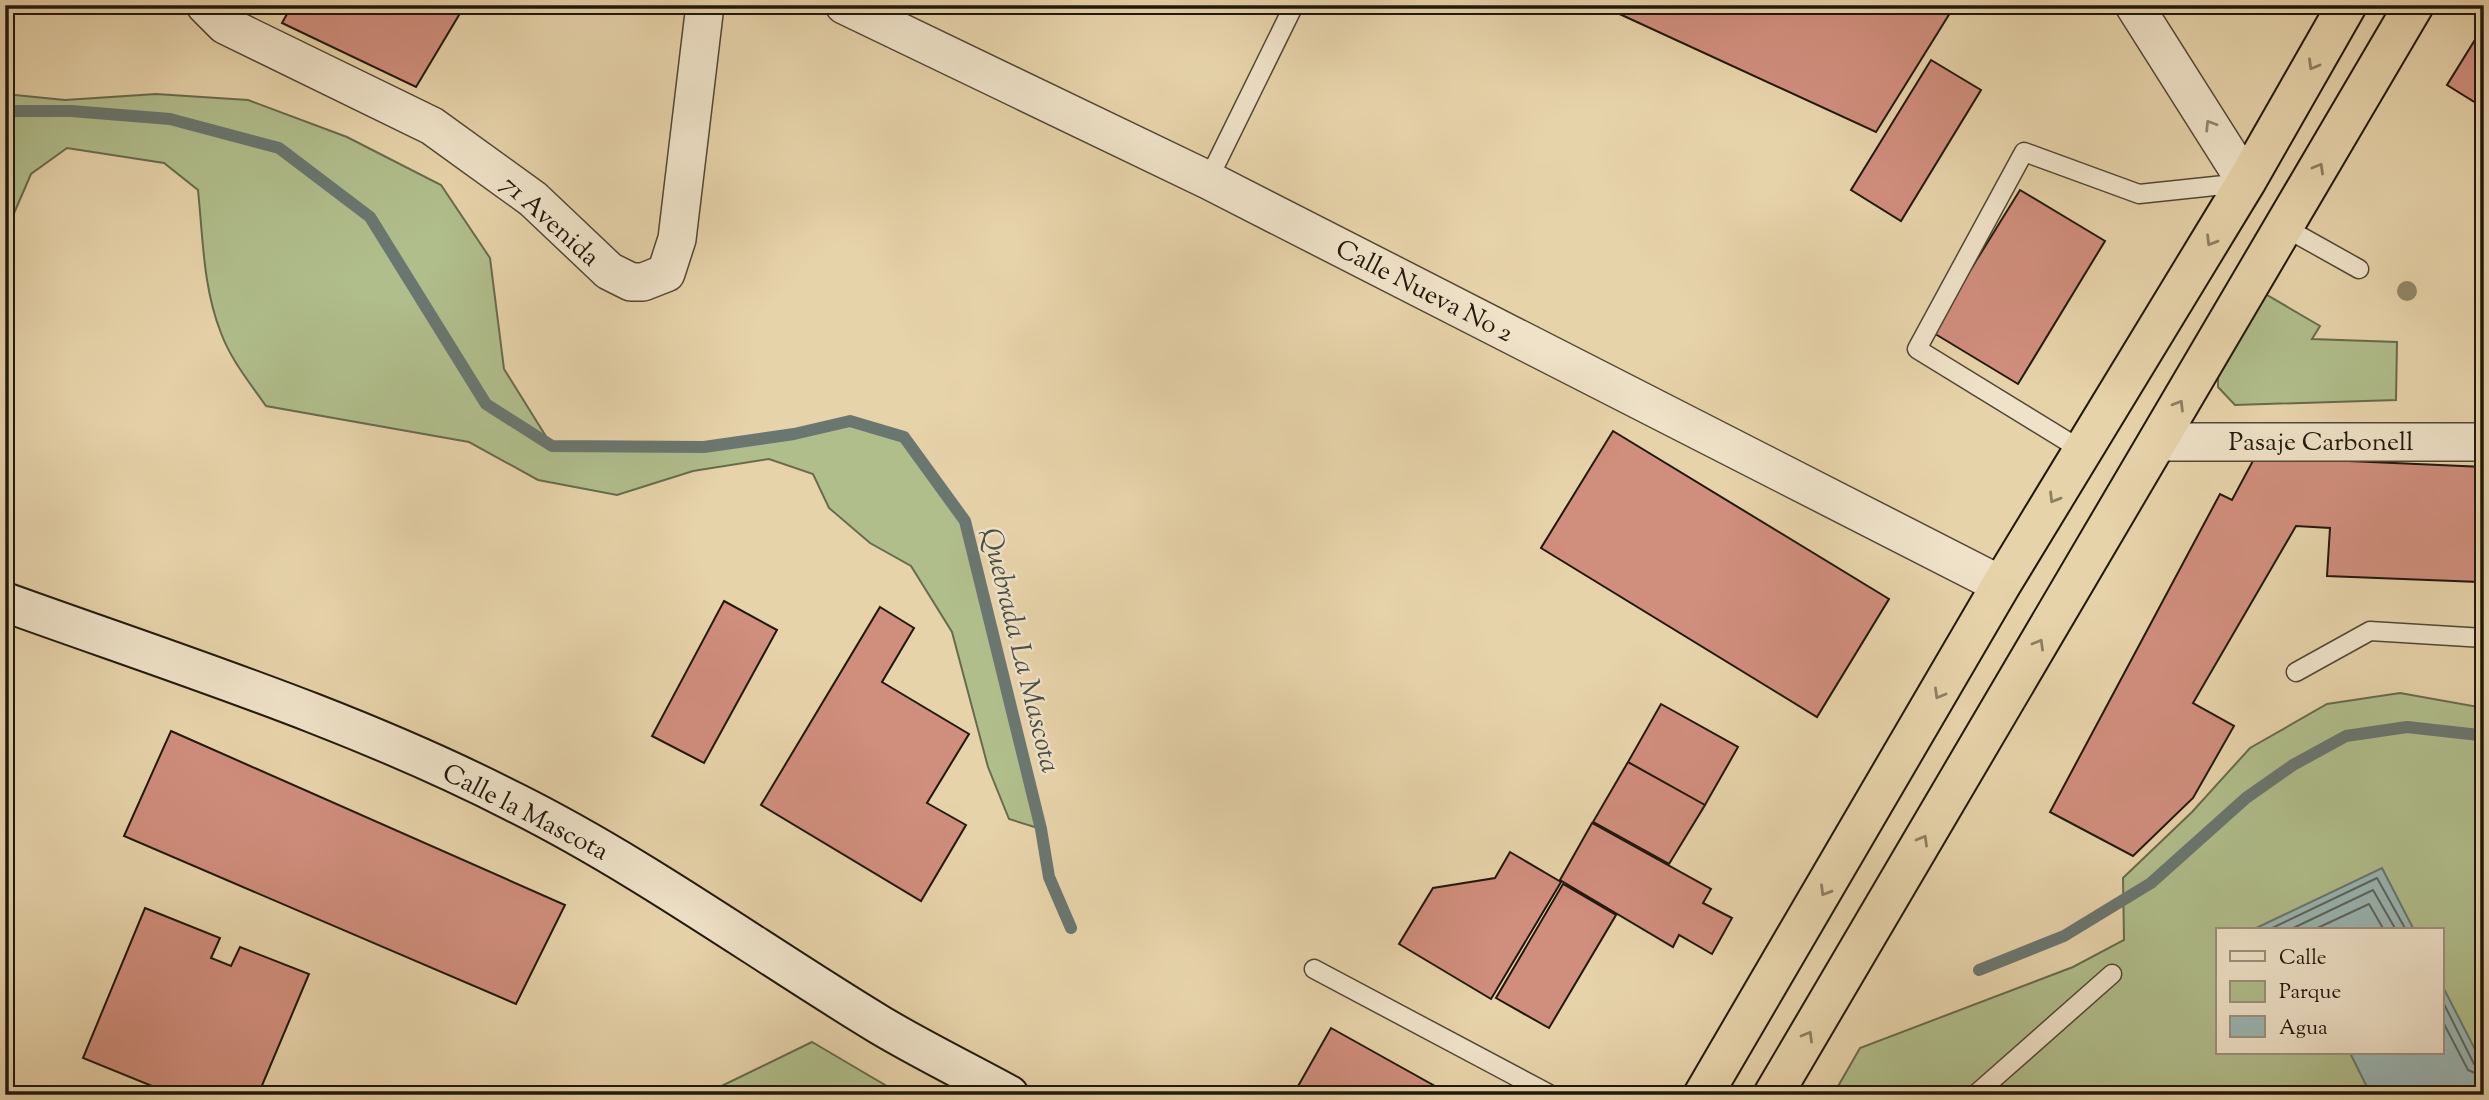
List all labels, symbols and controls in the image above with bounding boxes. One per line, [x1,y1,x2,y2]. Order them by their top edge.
one-way arrow [2308,57,2321,70]
one-way arrow [2205,119,2218,132]
one-way arrow [2311,163,2324,176]
street label: 71 Avenida [492,168,607,276]
street label: Calle Nueva No 2 [1328,231,1519,353]
one-way arrow [2206,233,2219,246]
one-way arrow [2171,400,2184,413]
street label: Pasaje Carbonell [2229,425,2413,462]
one-way arrow [2050,490,2063,503]
water label: Quebrada La Mascota [969,524,1069,777]
one-way arrow [2030,638,2043,651]
one-way arrow [1934,687,1947,699]
street label: Calle la Mascota [435,755,614,871]
one-way arrow [1915,834,1928,847]
one-way arrow [1820,883,1833,896]
legend [2216,928,2444,1054]
text: Calle [2279,944,2327,974]
text: Parque [2279,978,2341,1008]
text: Agua [2279,1014,2328,1044]
one-way arrow [1800,1030,1813,1043]

